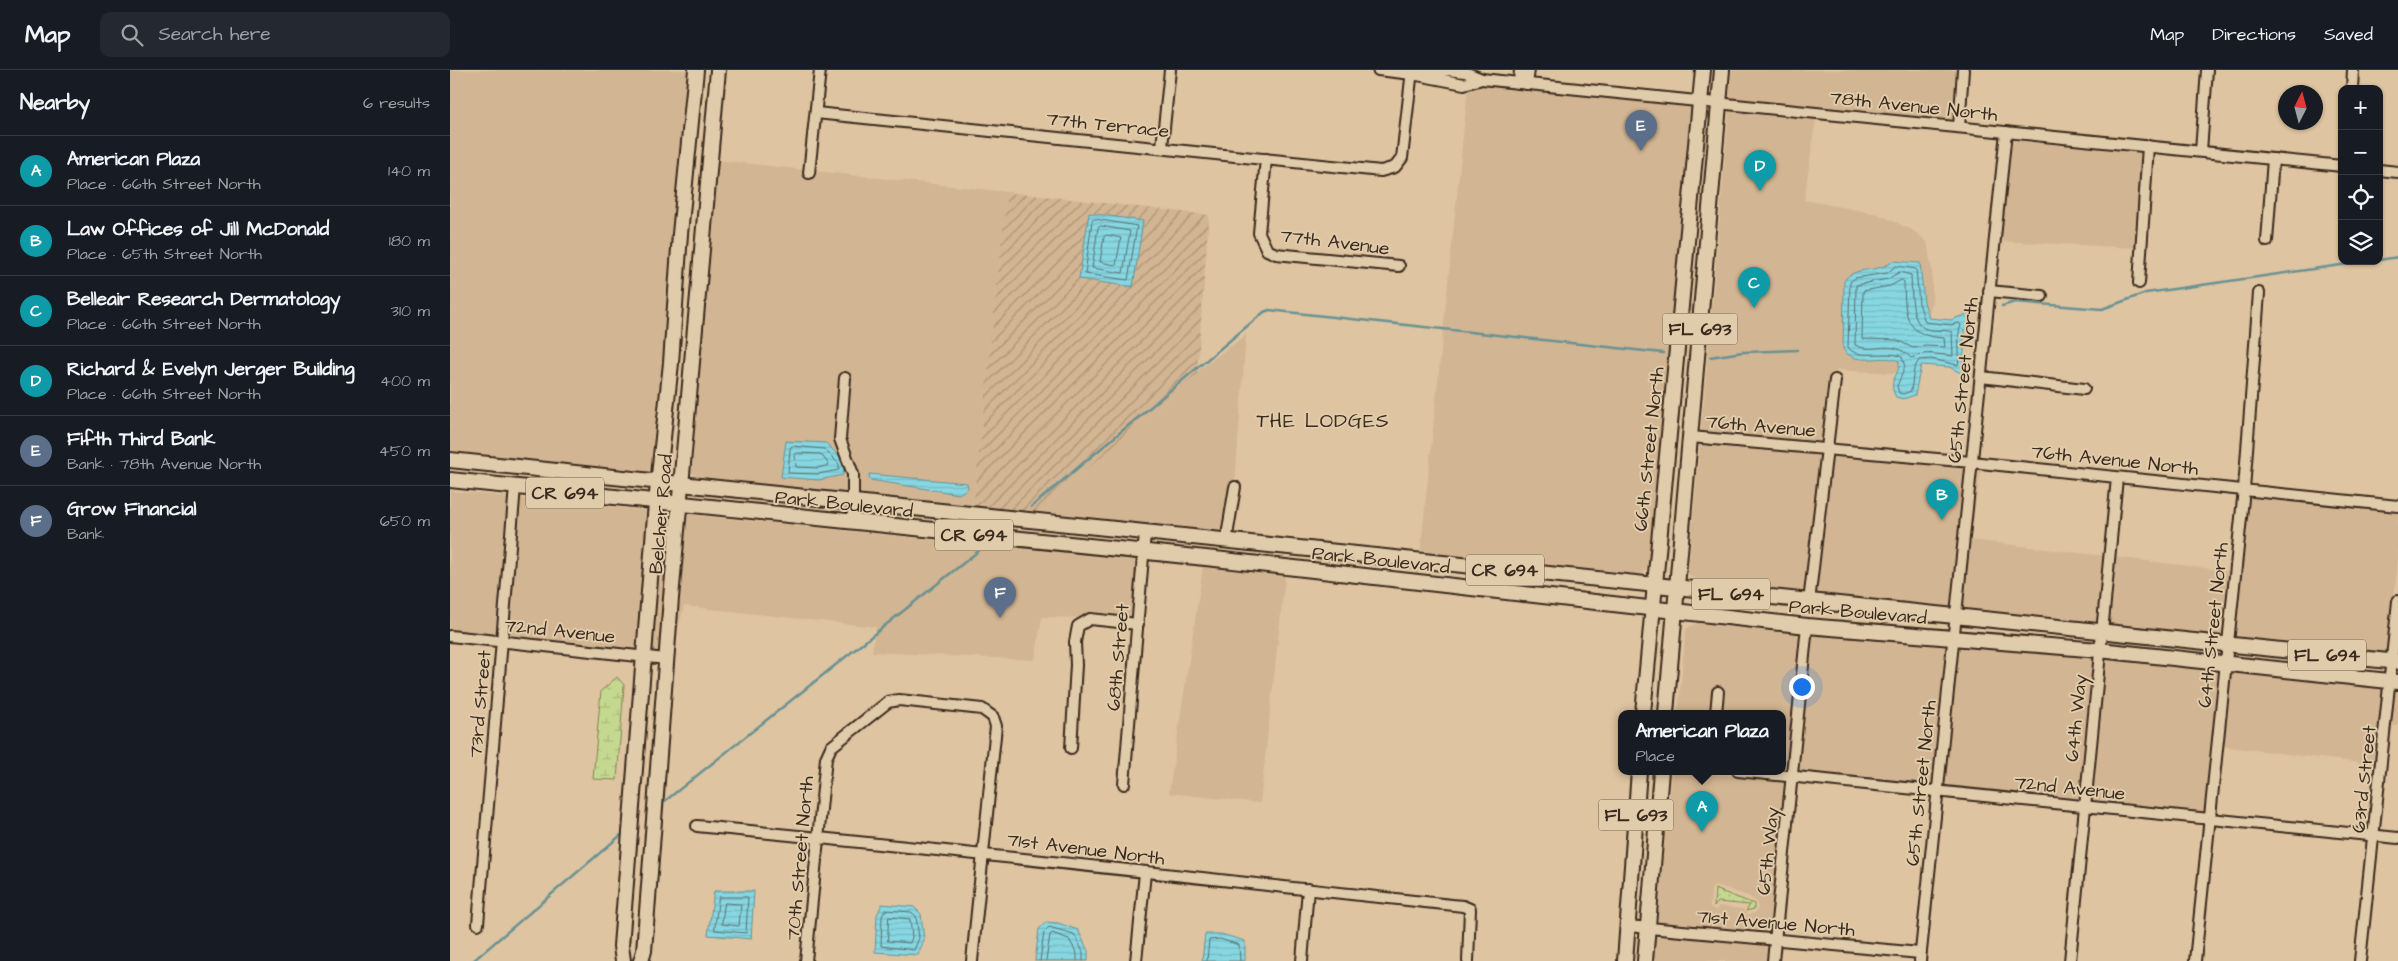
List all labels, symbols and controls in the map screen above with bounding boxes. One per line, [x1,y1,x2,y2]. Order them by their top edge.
search box [100,12,450,57]
text: Map [25,18,70,52]
icon: search [118,21,146,49]
text: Search here [158,21,271,48]
text: Map [2150,22,2184,47]
text: Directions [2212,22,2296,47]
text: Saved [2324,22,2373,47]
street label: 78th Avenue North [1829,84,1999,129]
north arrow [2278,85,2323,130]
map controls [2338,85,2383,265]
button: + [2338,85,2383,130]
text: Nearby [20,88,90,117]
text: 6 results [363,92,430,114]
street label: 77th Terrace [1045,106,1170,145]
pin: E [1625,110,1657,151]
button: − [2338,130,2383,175]
text: American Plaza [67,146,200,173]
pin: D [1744,150,1776,191]
text: A [31,160,41,182]
text: 140 m [388,160,430,182]
text: Place · 66th Street North [67,173,261,195]
button: locate [2338,175,2383,220]
text: Law Offices of Jill McDonald [67,216,329,243]
button: layers [2338,220,2383,265]
street label: 77th Avenue [1279,222,1391,263]
text: B [30,230,42,252]
text: 180 m [389,230,430,252]
text: Place · 65th Street North [67,243,262,265]
pin: C [1738,267,1770,308]
text: Belleair Research Dermatology [67,286,340,313]
street label: 65th Street North [1941,295,1986,464]
text: C [30,300,42,322]
text: 310 m [391,300,430,322]
text: Place · 66th Street North [67,313,261,335]
road number: FL 693 [1662,313,1738,344]
text: Richard & Evelyn Jerger Building [67,356,355,383]
street label: 66th Street North [1627,365,1672,533]
text: D [31,370,41,392]
text: 400 m [380,370,430,392]
text: Place · 66th Street North [67,383,261,405]
district label: THE LODGES [1256,407,1390,435]
street label: 76th Avenue [1705,408,1817,445]
text: Fifth Third Bank [67,426,215,453]
street label: 76th Avenue North [2030,438,2200,483]
text: E [31,440,41,462]
text: 450 m [379,440,430,462]
text: Bank · 78th Avenue North [67,453,261,475]
street label: Belcher Road [643,453,680,575]
road number: CR 694 [526,478,604,508]
pin: B [1926,479,1958,520]
street label: Park Boulevard [774,484,914,525]
text: Grow Financial [67,496,197,523]
text: F [30,510,42,532]
text: 650 m [380,510,430,532]
road number: CR 694 [935,520,1013,550]
text: Bank [67,523,104,545]
street label: Park Boulevard [1311,540,1451,581]
street label: 64th Street North [2191,541,2236,709]
road number: CR 694 [1466,554,1544,586]
pin: F [984,577,1016,618]
road number: FL 694 [1692,578,1770,610]
street label: Park Boulevard [1788,593,1928,632]
street label: 68th Street [1100,602,1137,712]
street label: 72nd Avenue [503,612,617,651]
road number: FL 694 [2288,640,2366,670]
street label: 73rd Street [462,649,499,759]
street label: 64th Way [2058,673,2096,763]
your location [1789,674,1815,700]
street label: 65th Street North [1899,698,1944,867]
popup [1618,710,1786,775]
text: American Plaza [1635,718,1769,745]
street label: 63rd Street [2345,724,2384,834]
text: Place [1635,745,1675,767]
street label: 72nd Avenue [2013,769,2127,808]
street label: 70th Street North [780,774,821,941]
pin: A [1686,791,1718,832]
road number: FL 693 [1598,800,1674,830]
street label: 65th Way [1750,805,1788,896]
street label: 71st Avenue North [1006,826,1167,873]
street label: 71st Avenue North [1696,903,1857,944]

